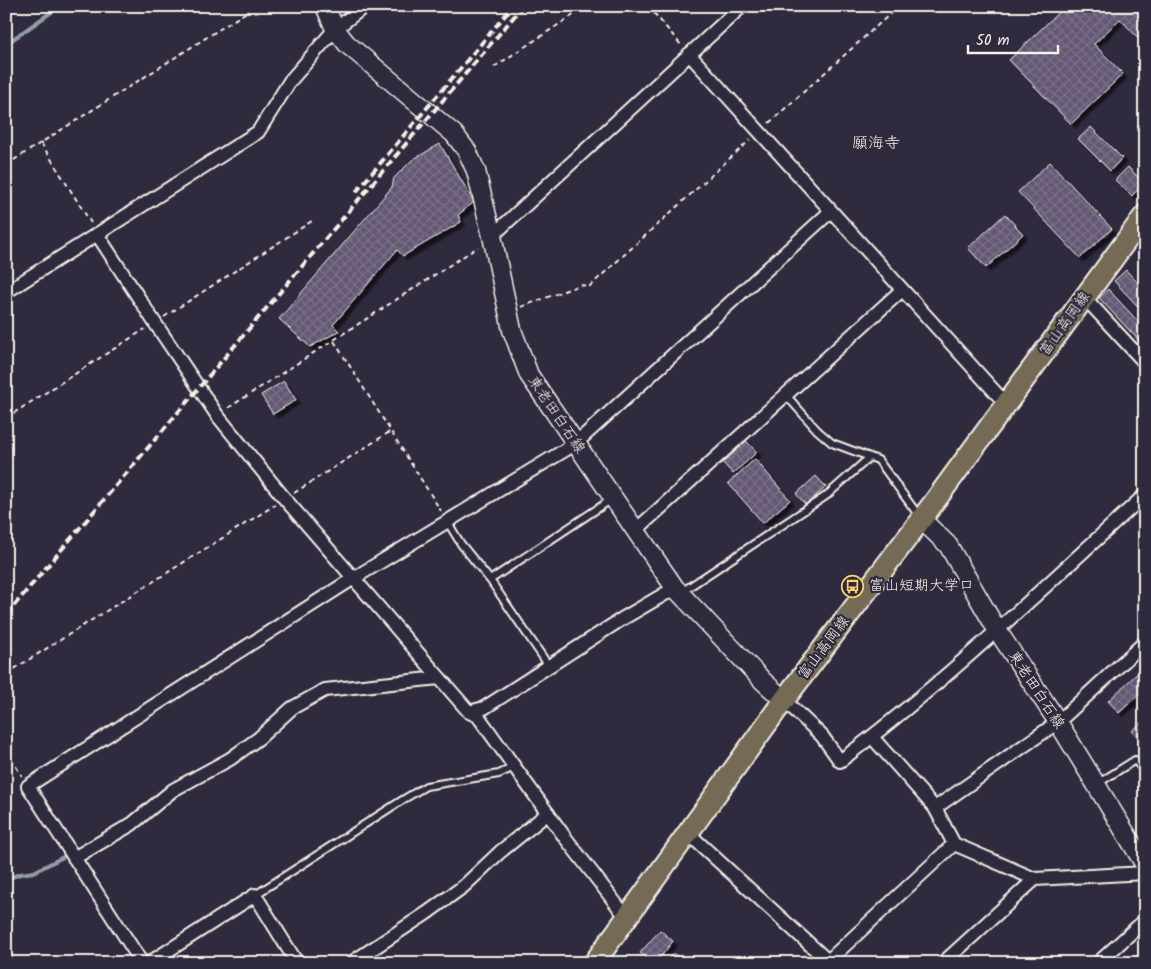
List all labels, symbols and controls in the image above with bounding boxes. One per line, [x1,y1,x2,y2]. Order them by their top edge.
scale bar [968,22,1058,54]
text: 50 m [976,29,1010,53]
district label: 願海寺 [852,131,900,156]
street label: 富山高岡線 [1033,287,1097,361]
street label: 東老田白石線 [521,371,591,459]
bus stop icon: 富山短期大学口 [841,574,865,598]
place label: 富山短期大学口 [869,574,974,598]
street label: 富山高岡線 [792,611,856,685]
street label: 東老田白石線 [1001,646,1071,734]

